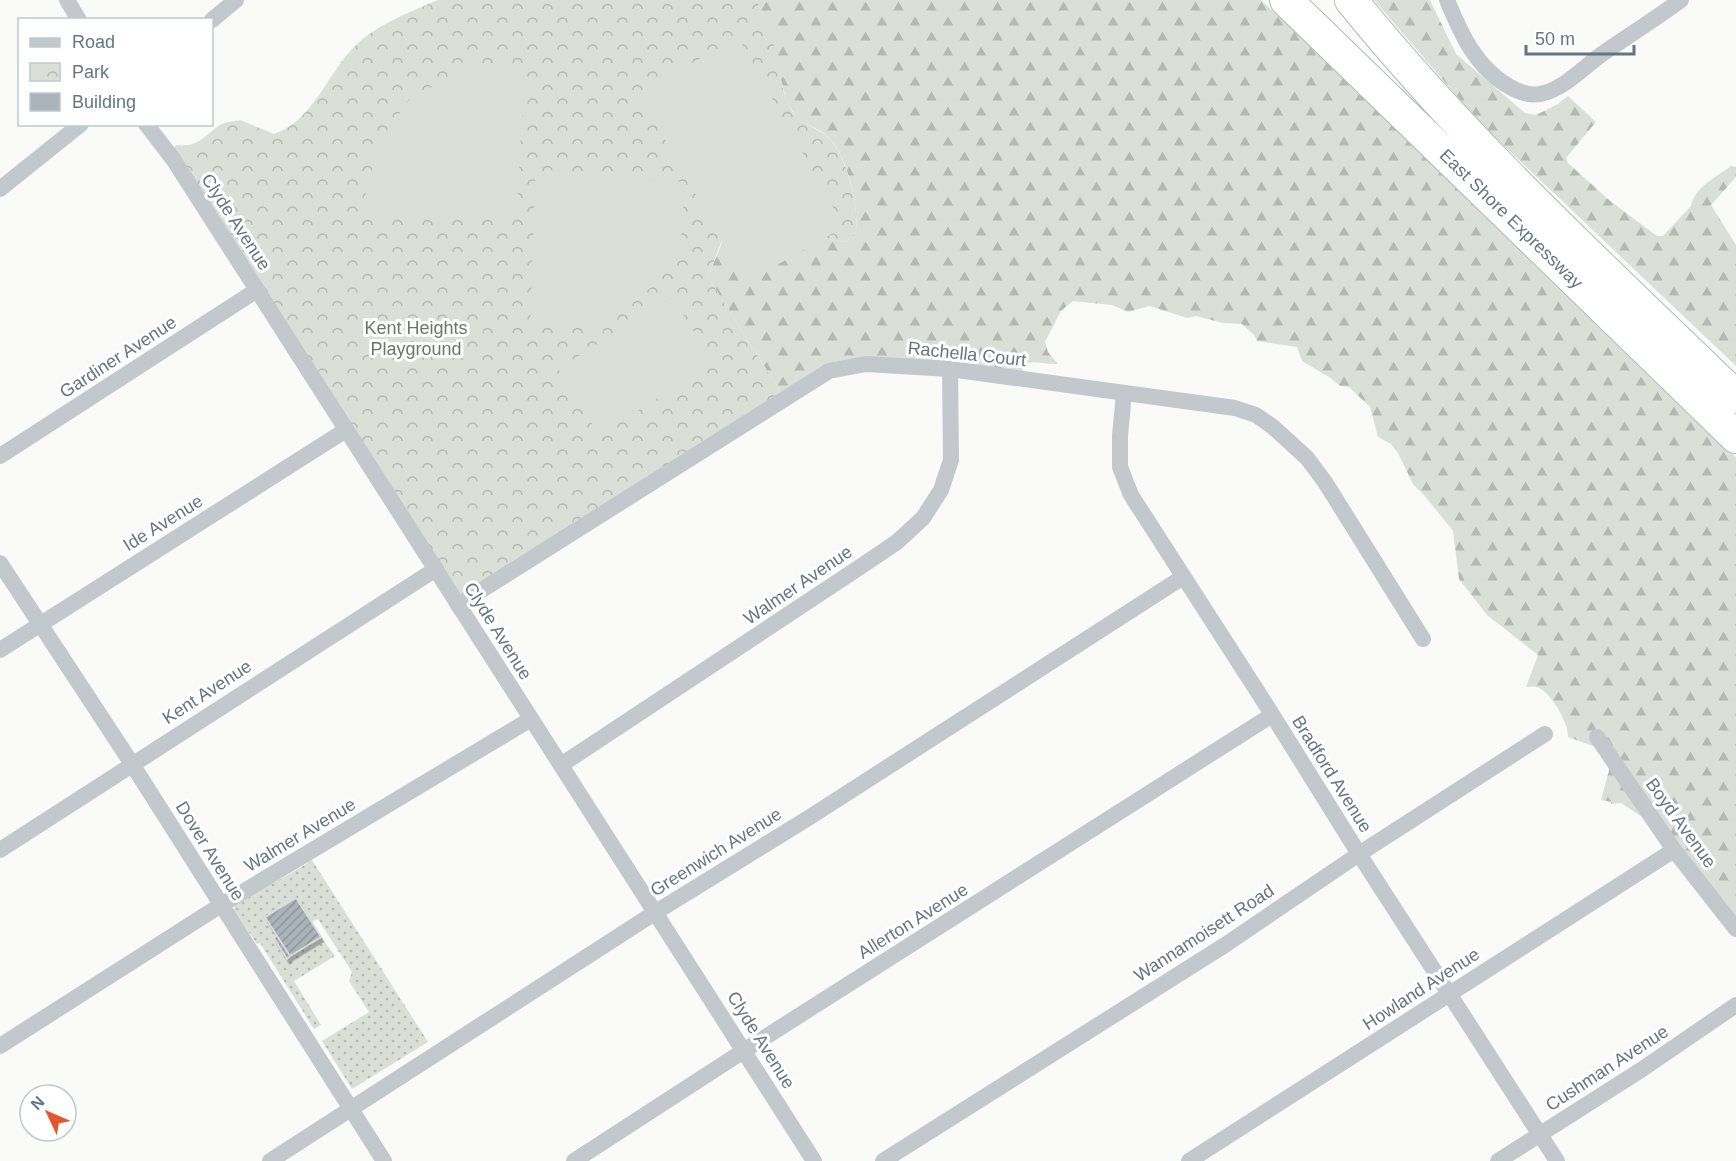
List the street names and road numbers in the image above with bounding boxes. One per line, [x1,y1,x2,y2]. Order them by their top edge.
street label: East Shore Expressway [1436,145,1587,293]
street label: Clyde Avenue [197,170,275,274]
street label: Gardiner Avenue [56,312,180,402]
street label: Rachella Court [907,338,1027,370]
street label: Ide Avenue [120,491,206,555]
street label: Walmer Avenue [740,541,856,629]
street label: Clyde Avenue [460,579,536,683]
street label: Kent Avenue [159,656,255,728]
street label: Bradford Avenue [1288,712,1376,836]
street label: Boyd Avenue [1642,774,1720,872]
street label: Walmer Avenue [241,794,359,876]
street label: Dover Avenue [172,798,248,904]
street label: Greenwich Avenue [647,804,785,900]
street label: Allerton Avenue [854,879,972,963]
street label: Wannamoisett Road [1130,880,1278,986]
street label: Howland Avenue [1359,944,1483,1034]
street label: Clyde Avenue [723,988,799,1092]
street label: Cushman Avenue [1542,1021,1672,1115]

